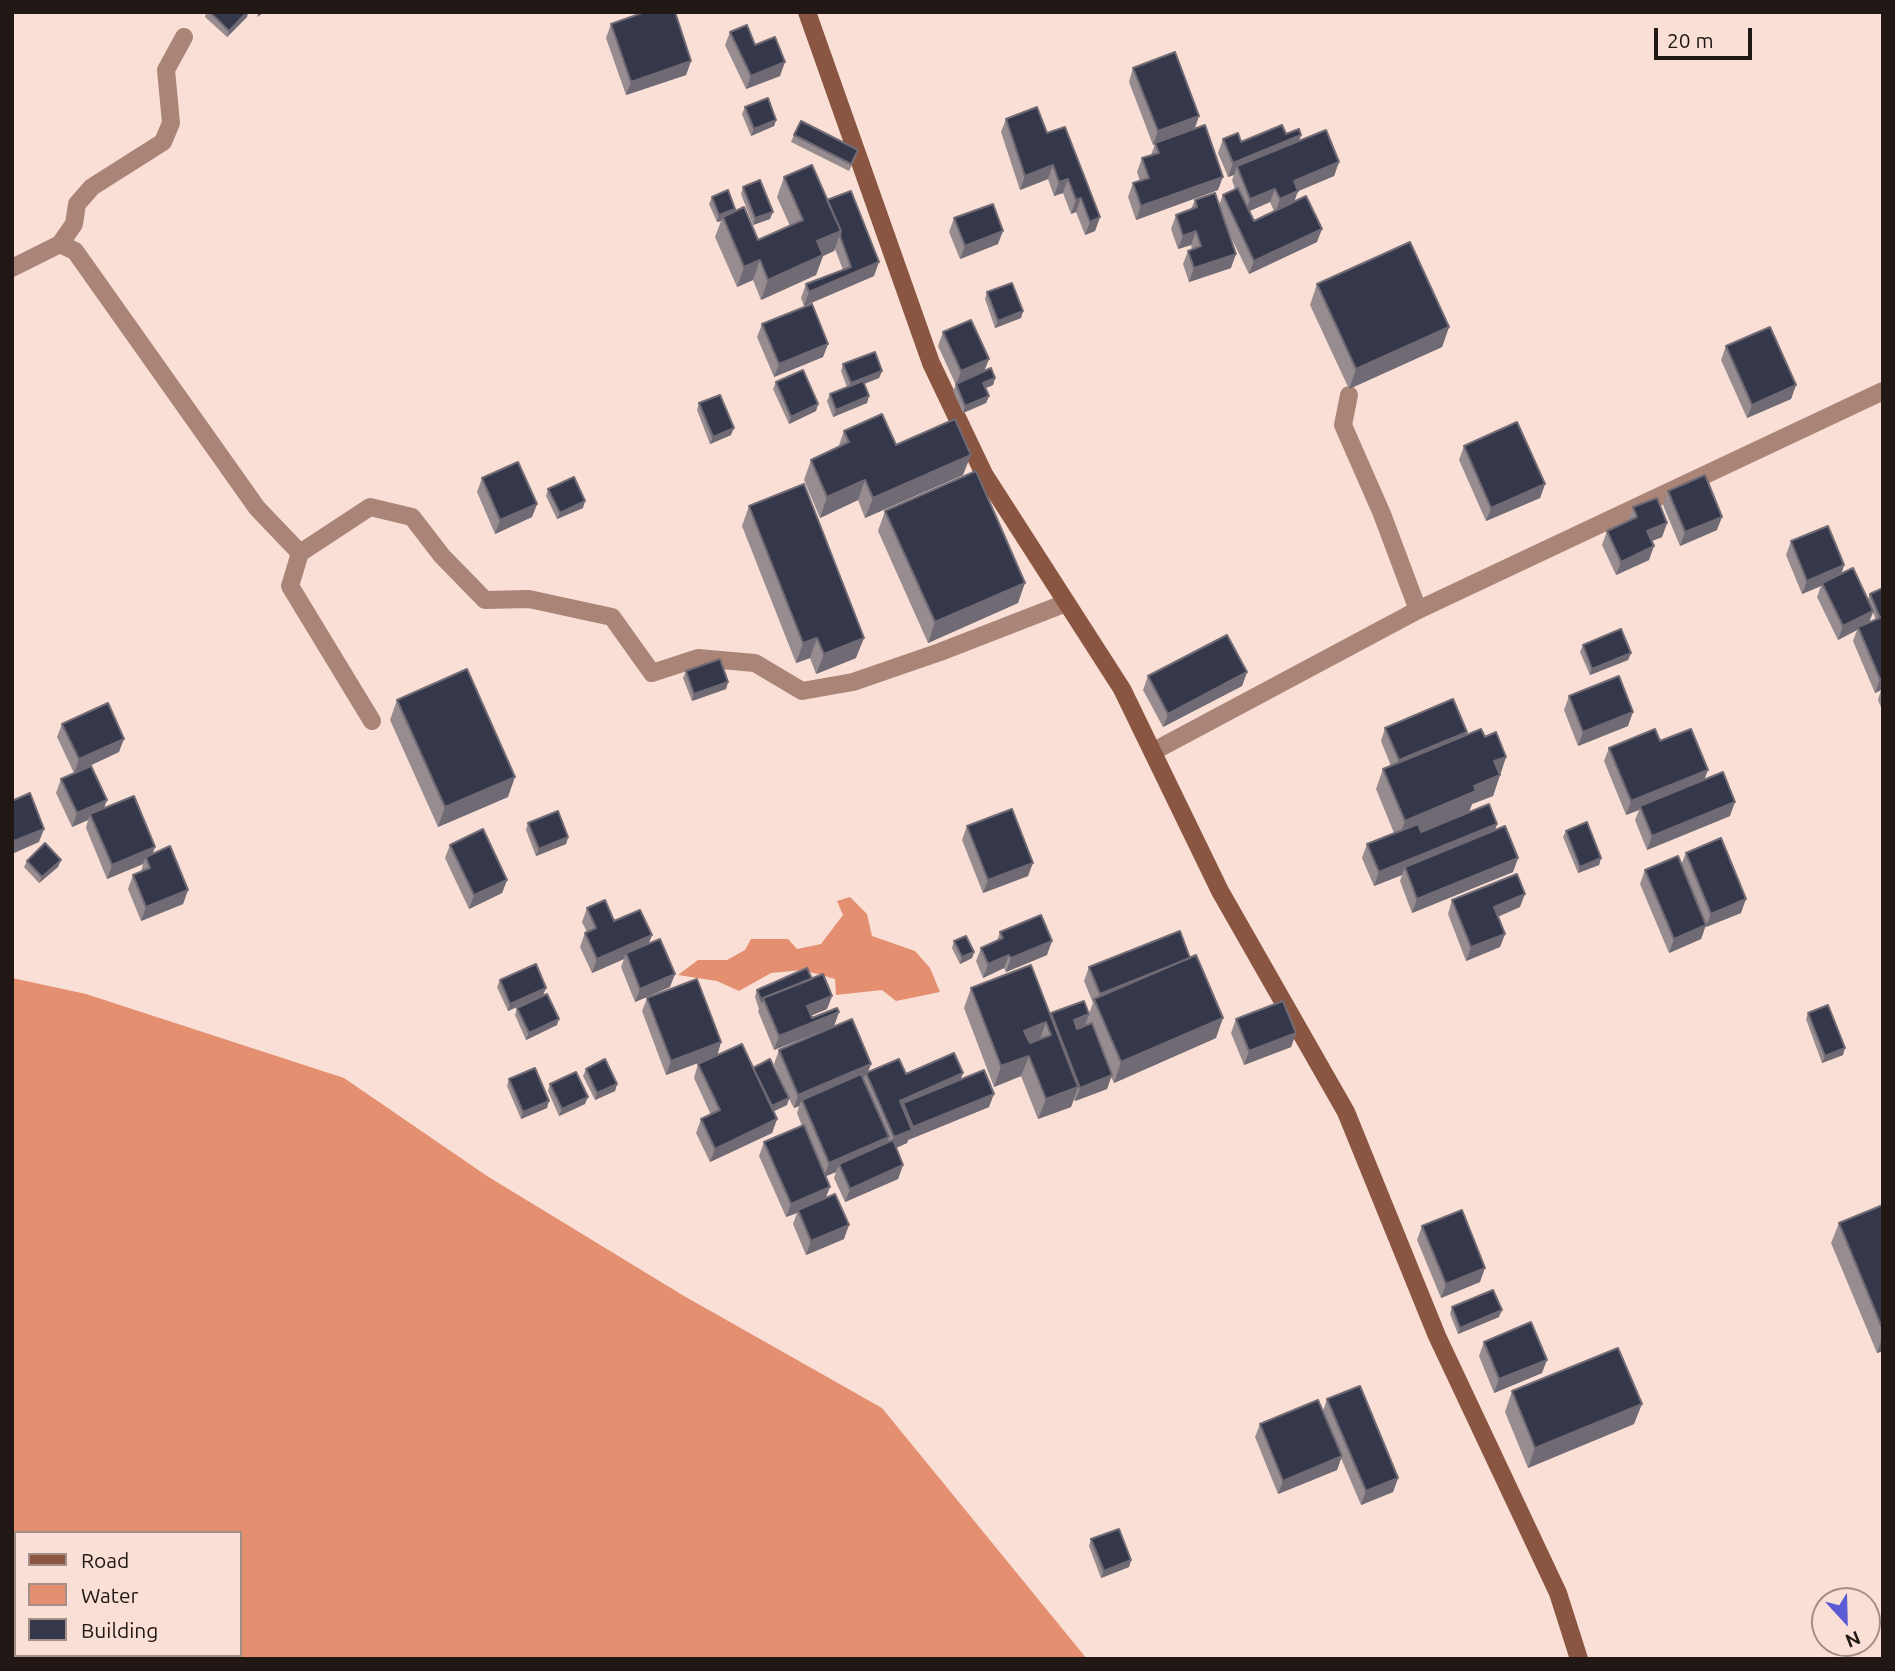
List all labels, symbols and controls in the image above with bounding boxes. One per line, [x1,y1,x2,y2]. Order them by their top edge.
scale bar [1657,14,1755,58]
text: 20 m [1667,28,1714,52]
legend [14,1531,242,1657]
text: Road [81,1548,129,1572]
text: Water [81,1583,139,1607]
north arrow [1811,1587,1881,1657]
text: Building [81,1618,158,1642]
text: N [1842,1627,1864,1652]

